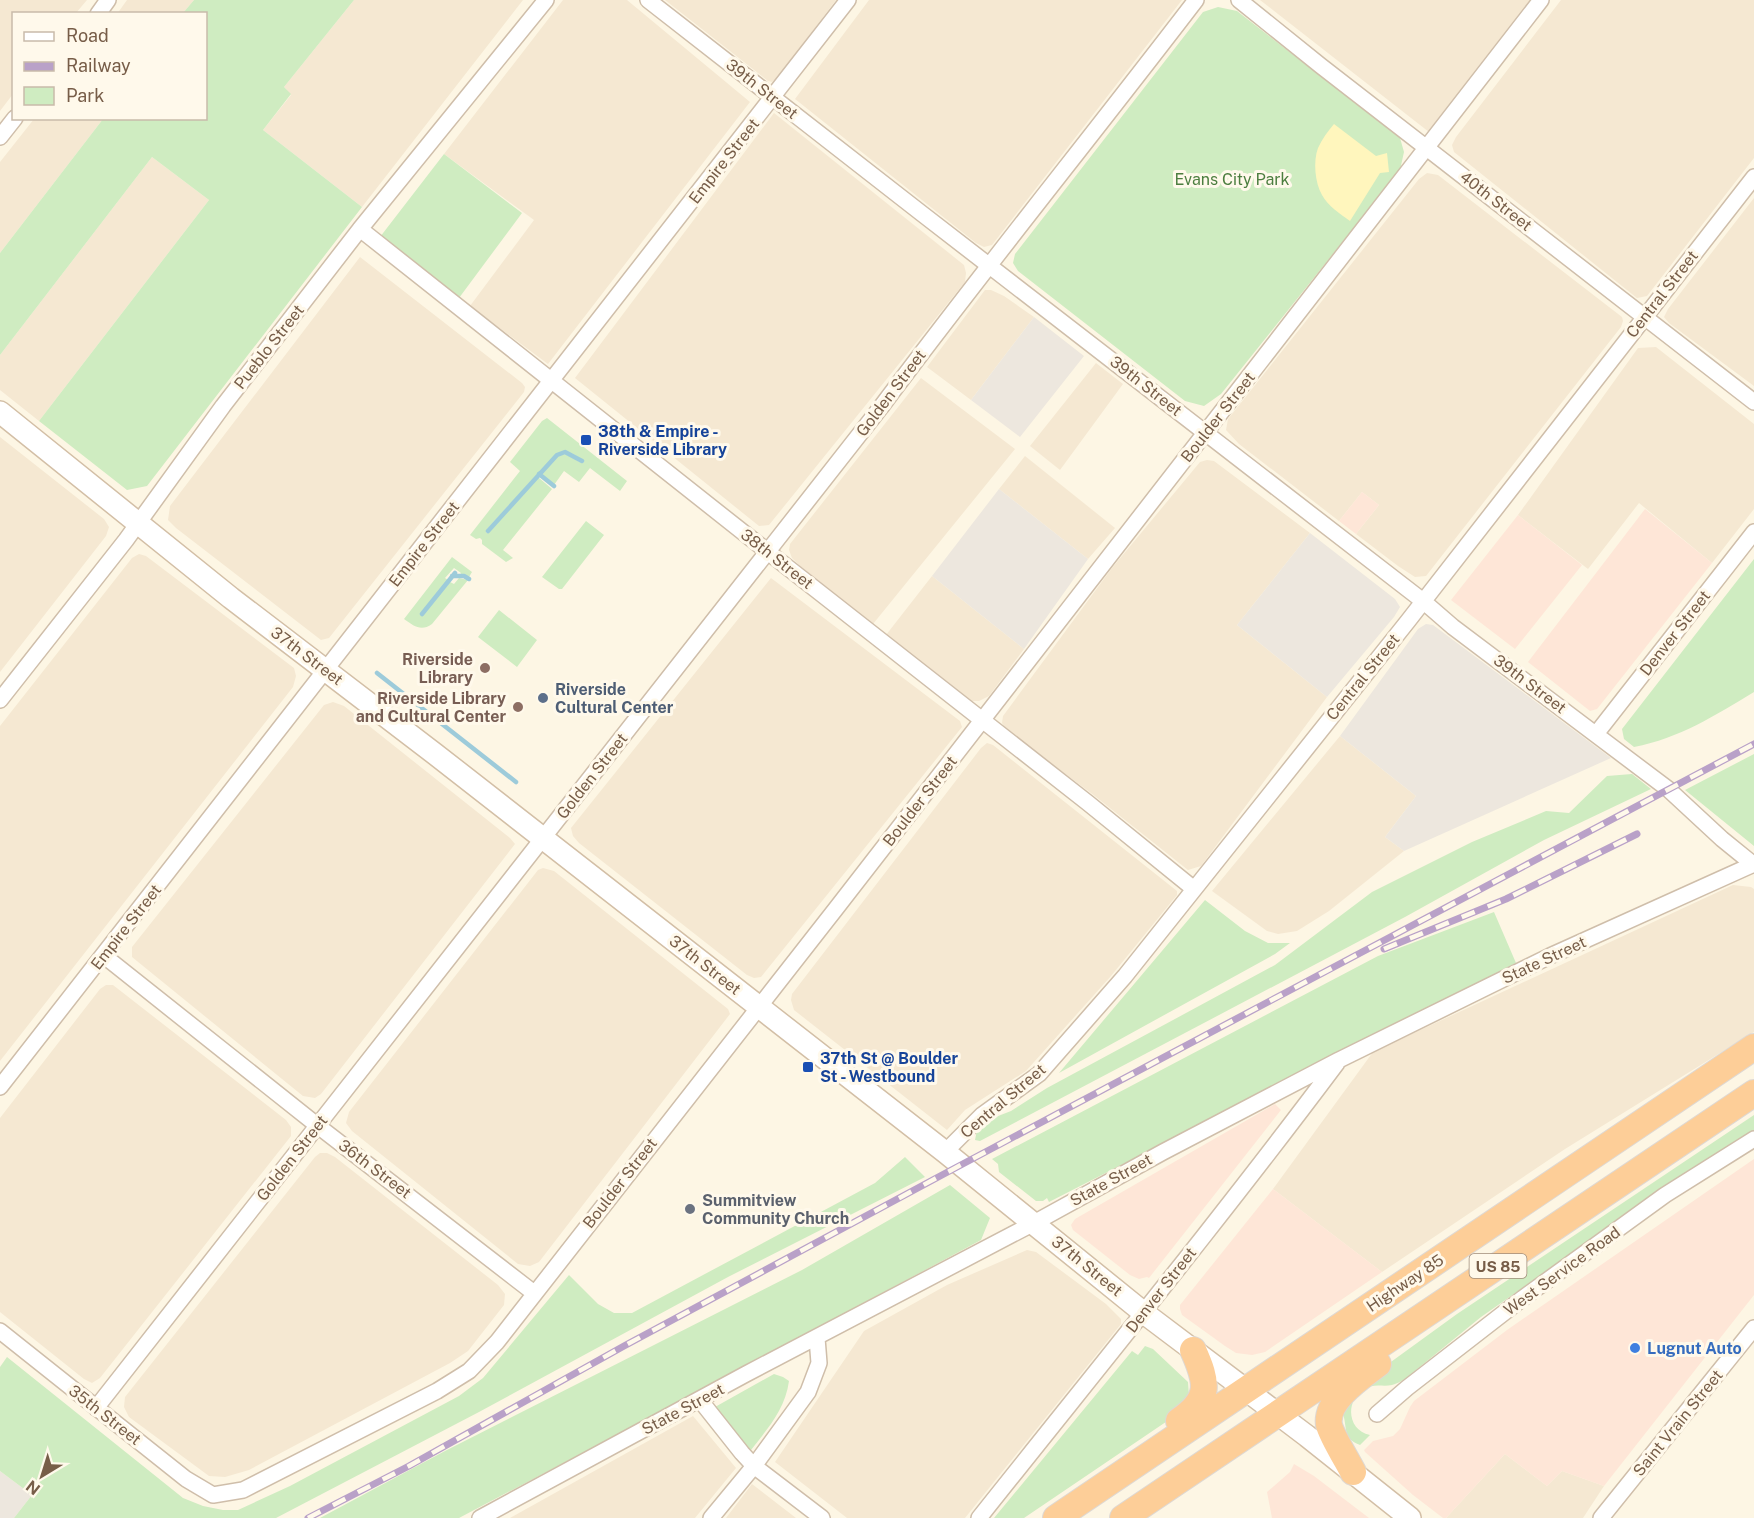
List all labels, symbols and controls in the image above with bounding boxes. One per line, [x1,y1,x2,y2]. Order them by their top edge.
legend [12,12,207,120]
text: Road [66,25,109,46]
text: Railway [66,55,131,76]
street label: 39th Street [722,55,802,123]
text: Park [66,85,104,106]
street label: Empire Street [685,115,763,207]
street label: 40th Street [1456,167,1536,235]
park label: Evans City Park [1174,170,1290,189]
street label: Central Street [1622,247,1702,341]
street label: Pueblo Street [230,301,308,393]
street label: Golden Street [852,346,930,440]
street label: 39th Street [1106,352,1186,420]
street label: Boulder Street [1177,368,1259,466]
place label: 38th & Empire - Riverside Library [598,422,727,459]
marker: 38th & Empire - Riverside Library [579,433,593,447]
street label: Empire Street [385,498,463,590]
street label: 38th Street [737,525,817,593]
street label: Denver Street [1636,587,1714,679]
street label: 37th Street [267,623,347,689]
street label: Central Street [1322,630,1404,724]
place label: Riverside Library [402,650,473,687]
street label: 39th Street [1490,651,1570,717]
marker: Riverside Library [478,661,492,675]
place label: Riverside Cultural Center [555,680,674,717]
place label: Riverside Library and Cultural Center [356,689,506,726]
marker: Riverside Cultural Center [536,691,550,705]
marker: Riverside Library and Cultural Center [511,700,525,714]
street label: Golden Street [553,729,631,823]
street label: Boulder Street [879,752,961,850]
street label: Empire Street [87,881,165,973]
street label: 37th Street [665,931,745,999]
street label: State Street [1499,932,1589,988]
place label: 37th St @ Boulder St - Westbound [820,1049,958,1086]
marker: 37th St @ Boulder St - Westbound [801,1060,815,1074]
street label: Central Street [957,1060,1049,1142]
street label: Golden Street [253,1111,331,1205]
street label: Boulder Street [579,1134,661,1232]
street label: 36th Street [335,1136,415,1202]
street label: State Street [1067,1150,1155,1210]
place label: Summitview Community Church [702,1191,849,1228]
marker: Summitview Community Church [683,1202,697,1216]
street label: West Service Road [1500,1222,1624,1320]
street label: 37th Street [1048,1232,1126,1300]
street label: Denver Street [1122,1244,1200,1336]
street label: Highway 85 [1363,1250,1447,1316]
road number: US 85 [1470,1254,1526,1278]
place label: Lugnut Auto [1647,1339,1742,1358]
marker: Lugnut Auto [1628,1341,1642,1355]
street label: Saint Vrain Street [1629,1366,1727,1480]
street label: State Street [639,1379,727,1439]
street label: 35th Street [65,1381,145,1449]
north arrow [12,1446,72,1506]
text: N [22,1476,44,1499]

